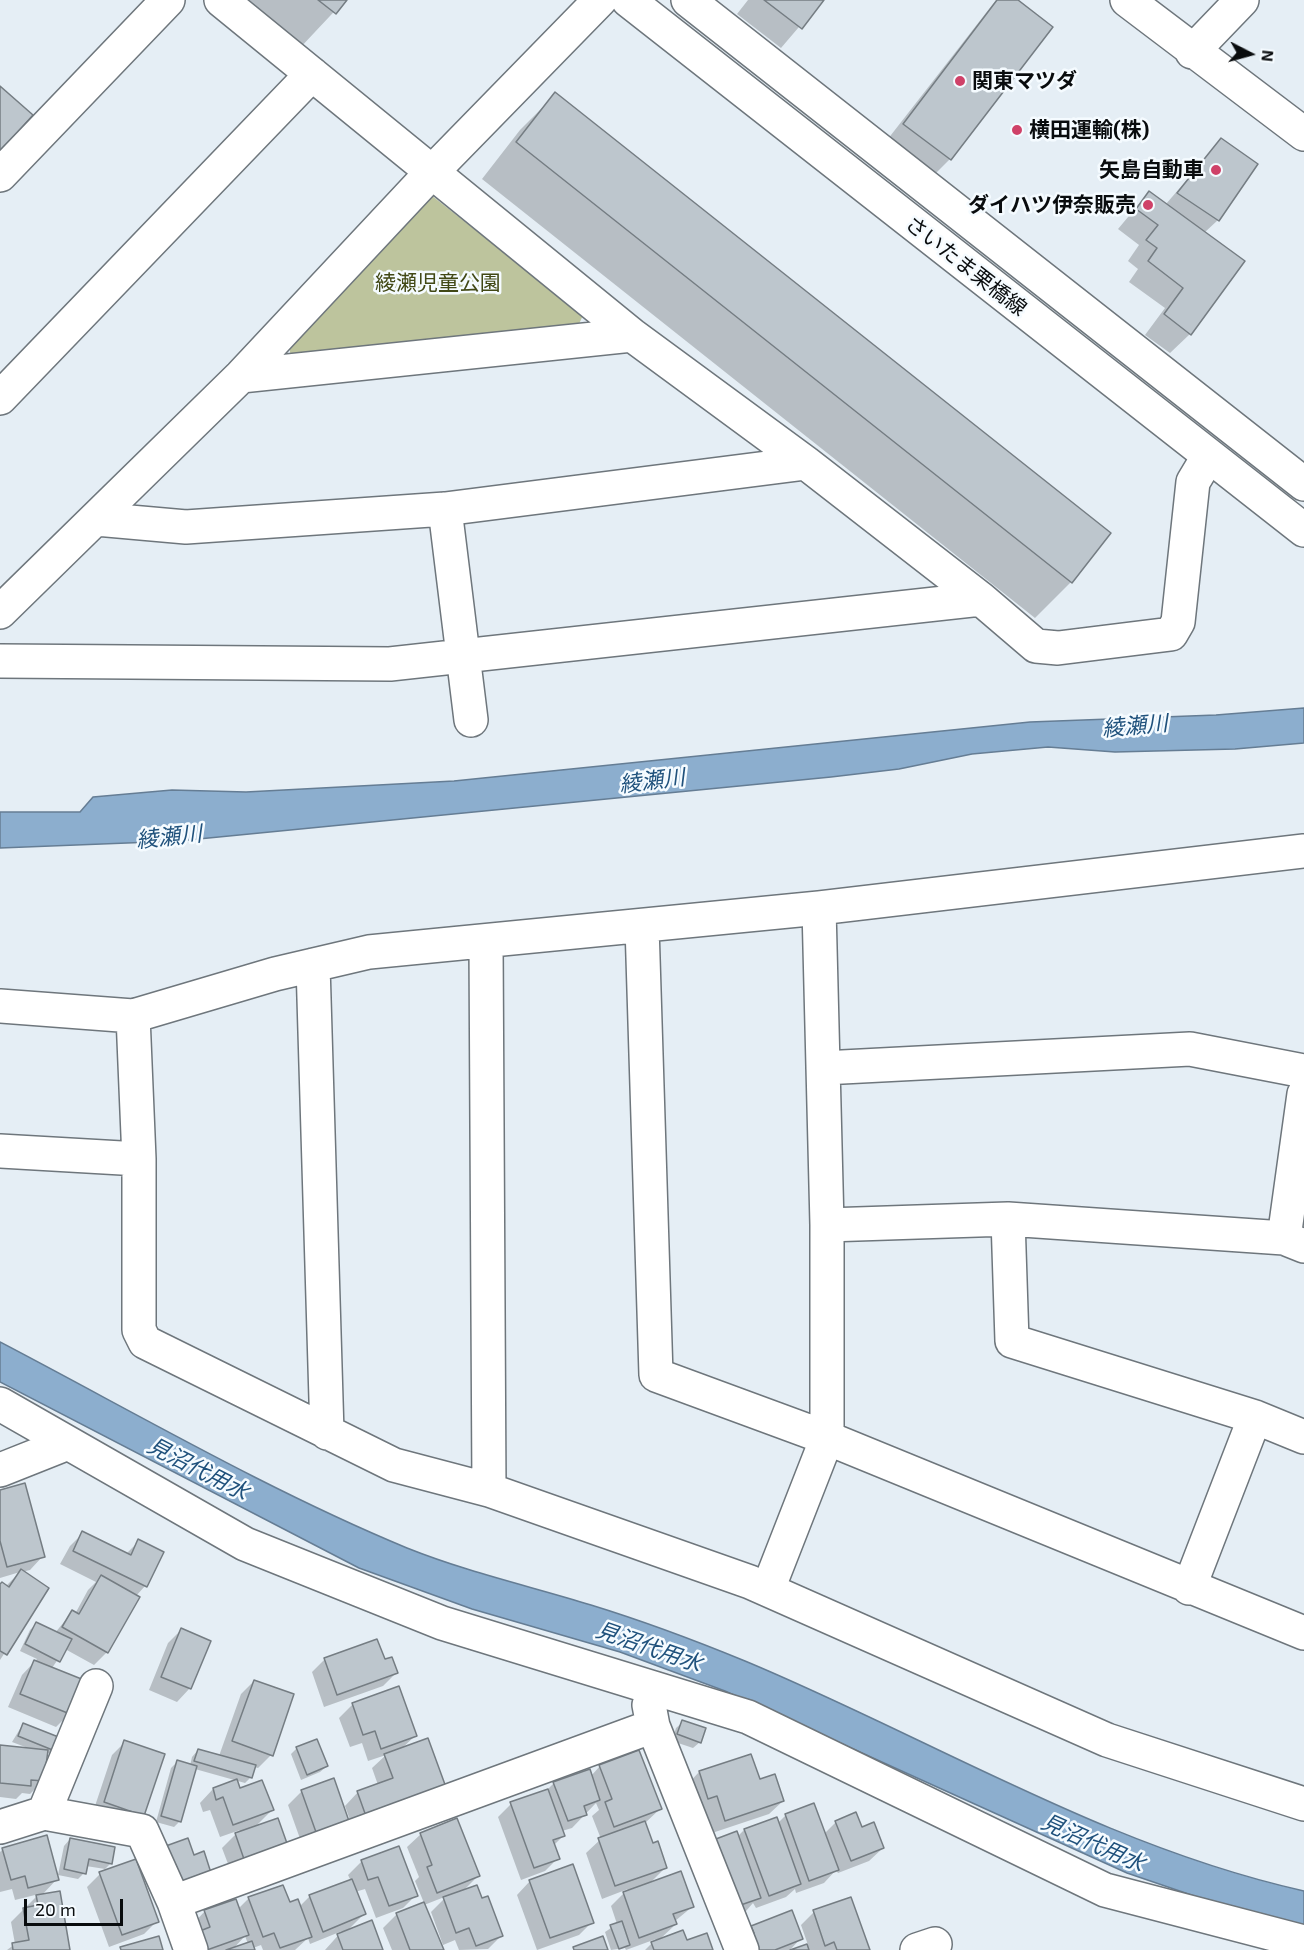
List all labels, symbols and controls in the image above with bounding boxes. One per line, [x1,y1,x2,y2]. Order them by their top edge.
north arrow [1220,24,1280,84]
text: N [1258,49,1278,63]
place label: 関東マツダ [972,68,1077,94]
marker: 関東マツダ [953,74,967,88]
place label: 横田運輸(株) [1029,117,1149,143]
marker: 横田運輸(株) [1010,123,1024,137]
place label: 矢島自動車 [1099,157,1204,183]
marker: 矢島自動車 [1209,163,1223,177]
place label: ダイハツ伊奈販売 [968,192,1136,218]
marker: ダイハツ伊奈販売 [1141,198,1155,212]
street label: さいたま栗橋線 [900,211,1032,321]
park label: 綾瀬児童公園 [375,270,501,296]
water label: 綾瀬川 [1101,710,1169,742]
water label: 綾瀬川 [618,764,686,798]
water label: 綾瀬川 [135,820,203,854]
water label: 見沼代用水 [143,1432,253,1506]
water label: 見沼代用水 [593,1617,705,1677]
water label: 見沼代用水 [1037,1809,1149,1877]
scale bar [27,1887,126,1925]
text: 20 m [35,1898,76,1920]

